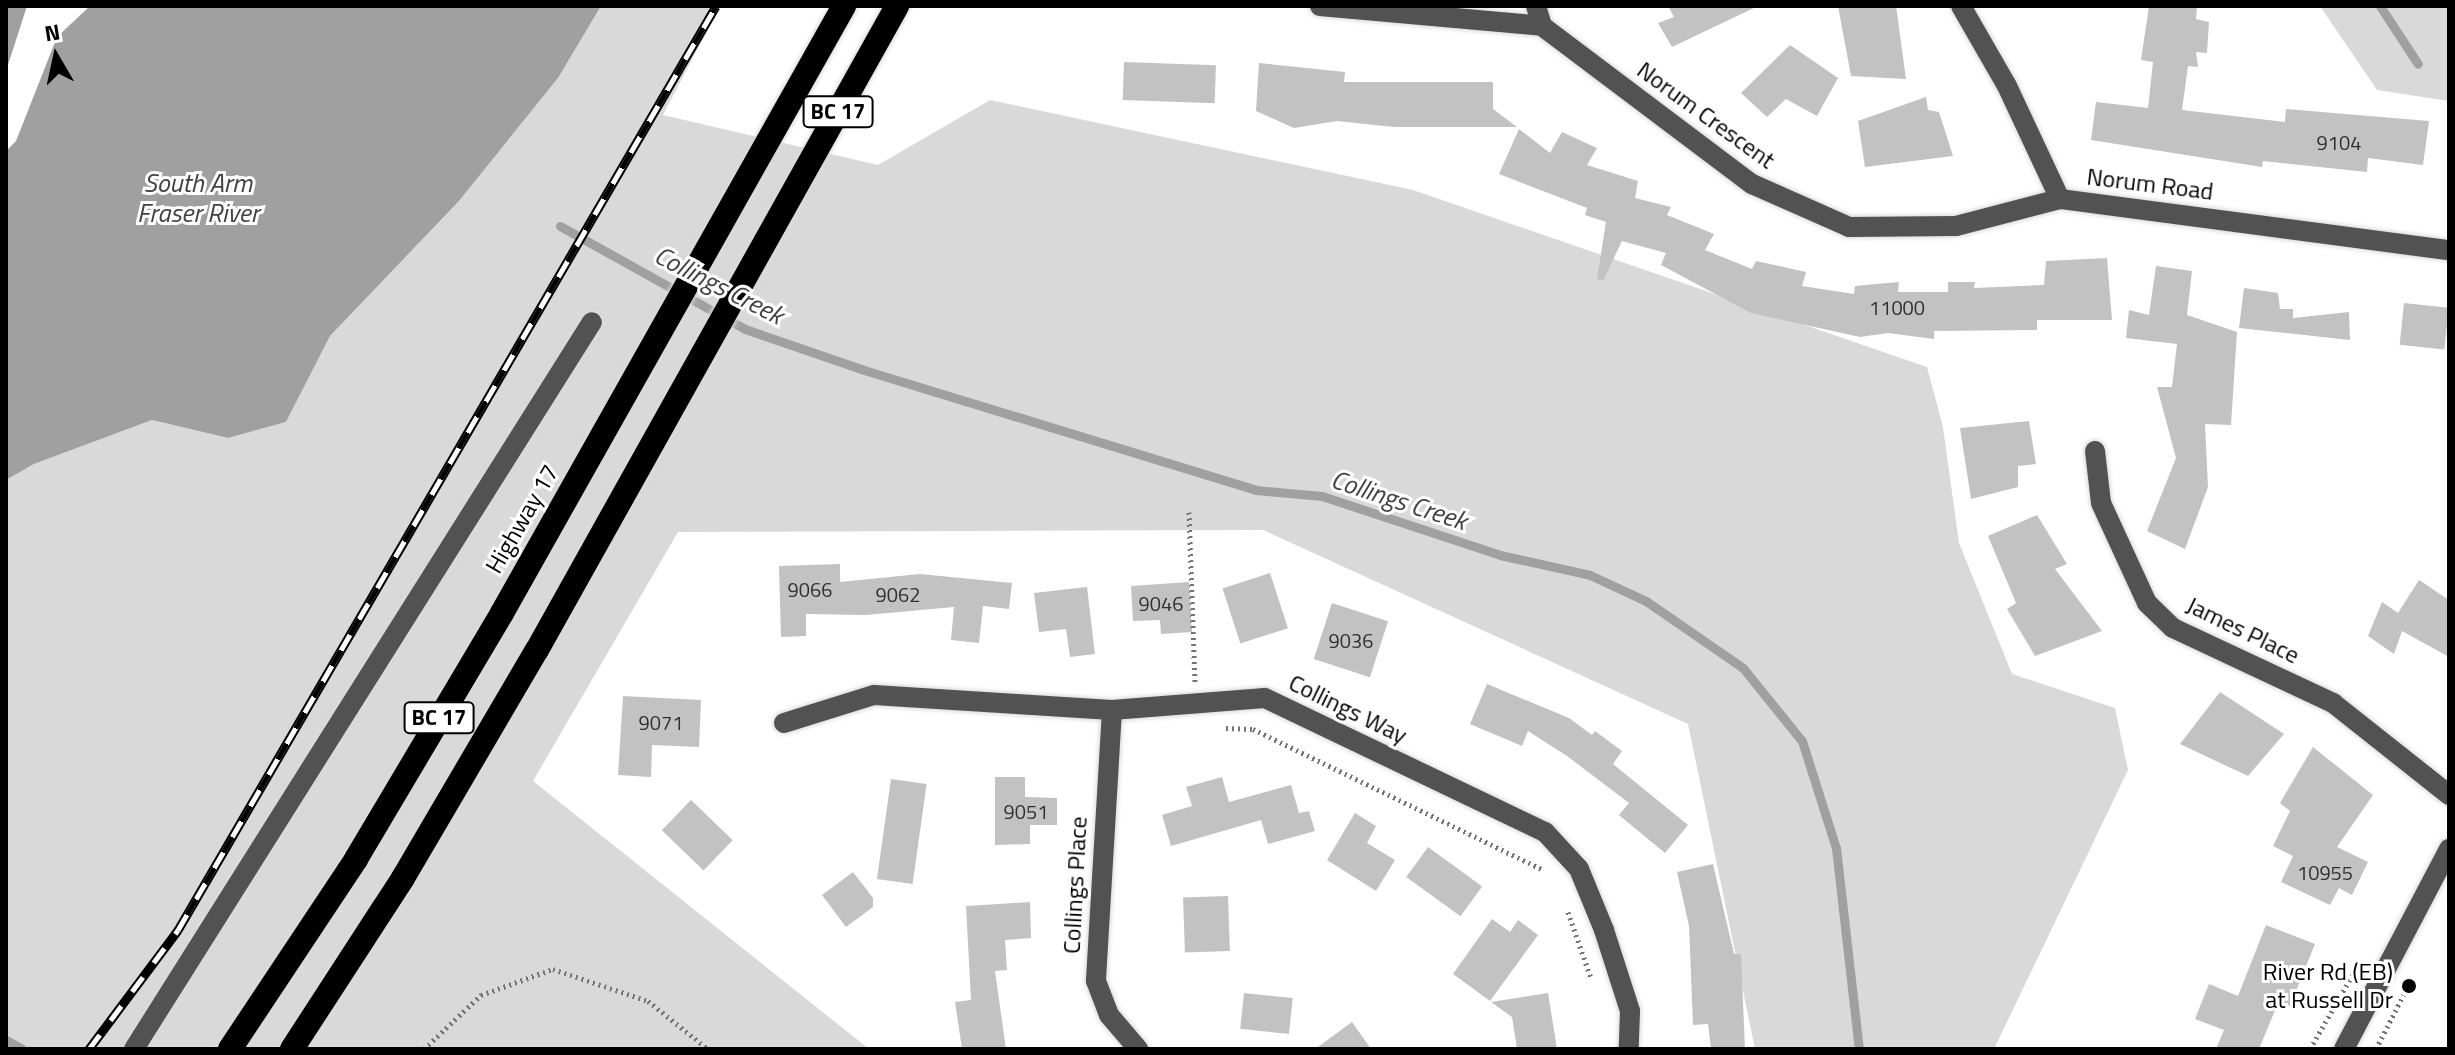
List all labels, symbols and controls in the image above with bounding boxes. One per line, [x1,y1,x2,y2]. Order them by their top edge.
text: N [42,14,62,50]
north arrow [16,16,96,96]
street label: Norum Crescent [1632,55,1780,175]
road number: BC 17 [802,94,874,130]
house number: 9104 [2317,130,2361,154]
street label: Norum Road [2085,162,2215,206]
water label: South Arm Fraser River [137,167,259,228]
water label: Collings Creek [649,239,789,331]
house number: 11000 [1869,295,1925,319]
street label: Highway 17 [479,460,565,578]
water label: Collings Creek [1327,463,1471,537]
house number: 9066 [788,577,832,601]
house number: 9062 [876,582,920,606]
street label: James Place [2182,590,2304,670]
house number: 9046 [1139,591,1183,615]
house number: 9036 [1329,628,1373,652]
street label: Collings Way [1284,668,1412,750]
road number: BC 17 [403,700,475,736]
house number: 9071 [639,710,683,734]
house number: 9051 [1004,799,1048,823]
street label: Collings Place [1057,815,1093,955]
house number: 10955 [2297,860,2353,884]
place label: River Rd (EB) at Russell Dr [2263,958,2393,1014]
marker: River Rd (EB) at Russell Dr [2400,977,2418,995]

